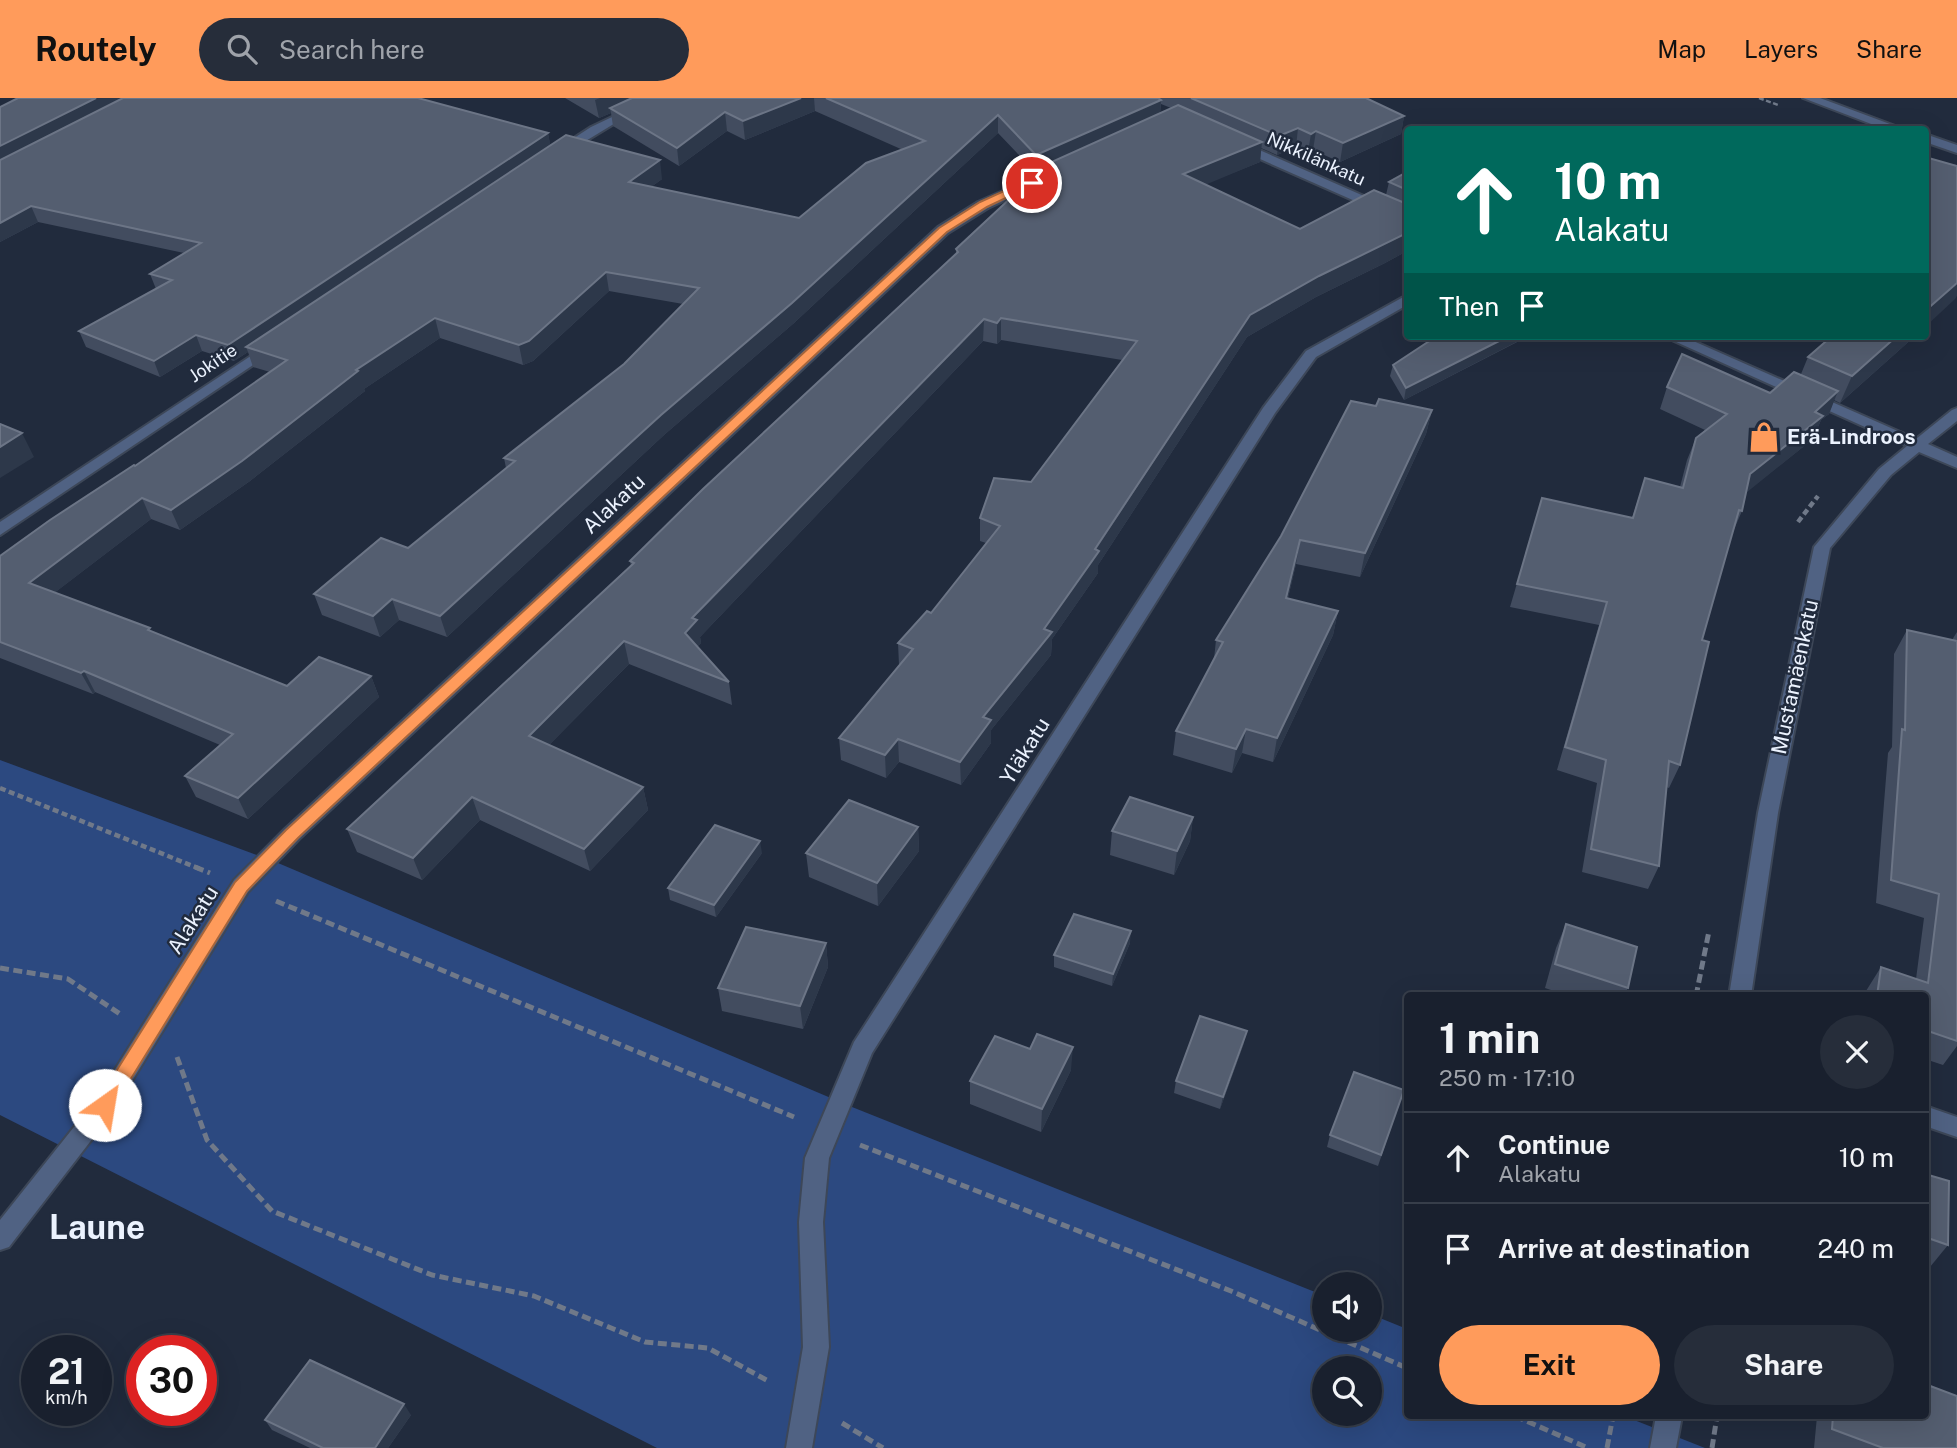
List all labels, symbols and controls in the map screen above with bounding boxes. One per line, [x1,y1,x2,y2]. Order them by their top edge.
search box [199,18,689,81]
text: Routely [35,30,157,68]
icon: search [223,30,261,68]
text: Search here [279,34,425,65]
text: Map [1657,35,1706,63]
text: Layers [1744,35,1818,63]
text: Share [1856,35,1922,63]
street label: Nikkilänkatu [1264,128,1369,190]
text: 10 m [1554,152,1661,210]
pin [1002,153,1062,213]
icon: ahead [1439,154,1530,245]
icon: arrive [1013,164,1051,202]
text: Alakatu [1554,211,1669,248]
icon: arrive [1513,287,1551,325]
text: Then [1439,291,1499,322]
street label: Jokitie [185,339,241,386]
shop icon: Erä-Lindroos [1747,420,1781,454]
place label: Erä-Lindroos [1787,424,1916,449]
street label: Alakatu [577,469,650,539]
street label: Mustamäenkatu [1766,597,1823,757]
street label: Yläkatu [994,713,1055,789]
street label: Alakatu [162,881,223,958]
text: 1 min [1439,1013,1540,1062]
button: close [1820,1015,1894,1089]
text: 250 m · 17:10 [1439,1064,1575,1091]
position arrow [68,1068,142,1142]
text: Continue [1498,1129,1610,1160]
icon: ahead [1439,1139,1477,1177]
text: 10 m [1839,1142,1894,1173]
text: Alakatu [1498,1160,1581,1187]
district label: Laune [49,1208,145,1246]
icon: arrive [1439,1230,1477,1268]
text: Arrive at destination [1498,1233,1750,1264]
text: 240 m [1817,1233,1894,1264]
map controls [1312,1272,1382,1426]
button: sound [1312,1272,1382,1342]
button: Exit [1439,1325,1660,1405]
button: Share [1674,1325,1894,1405]
speed limit sign: 30 [126,1335,217,1426]
text: 21 [48,1351,85,1392]
button: search [1312,1356,1382,1426]
text: km/h [45,1387,88,1408]

